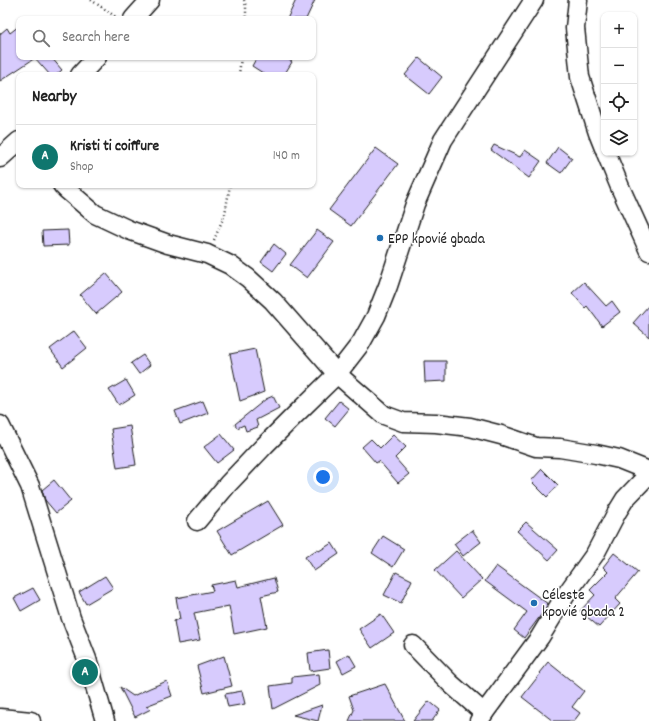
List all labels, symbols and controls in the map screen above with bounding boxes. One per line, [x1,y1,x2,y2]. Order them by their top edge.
map controls [601,12,637,156]
button: + [601,12,637,48]
search box [16,16,316,60]
icon: search [30,27,52,49]
text: Search here [62,27,130,49]
button: − [601,48,637,84]
button: locate [601,84,637,120]
text: Nearby [32,86,76,110]
button: layers [601,120,637,156]
text: Kristi ti coiffure [70,136,159,158]
text: A [41,147,49,166]
text: 140 m [273,147,300,166]
text: Shop [70,158,93,177]
place label: EPP kpovié gbada [388,229,486,251]
marker: EPP kpovié gbada [375,233,385,243]
your location [313,467,333,487]
place label: Céleste kpovié gbada 2 [542,585,625,624]
marker: Céleste kpovié gbada 2 [529,598,539,608]
pin: A [72,657,98,687]

